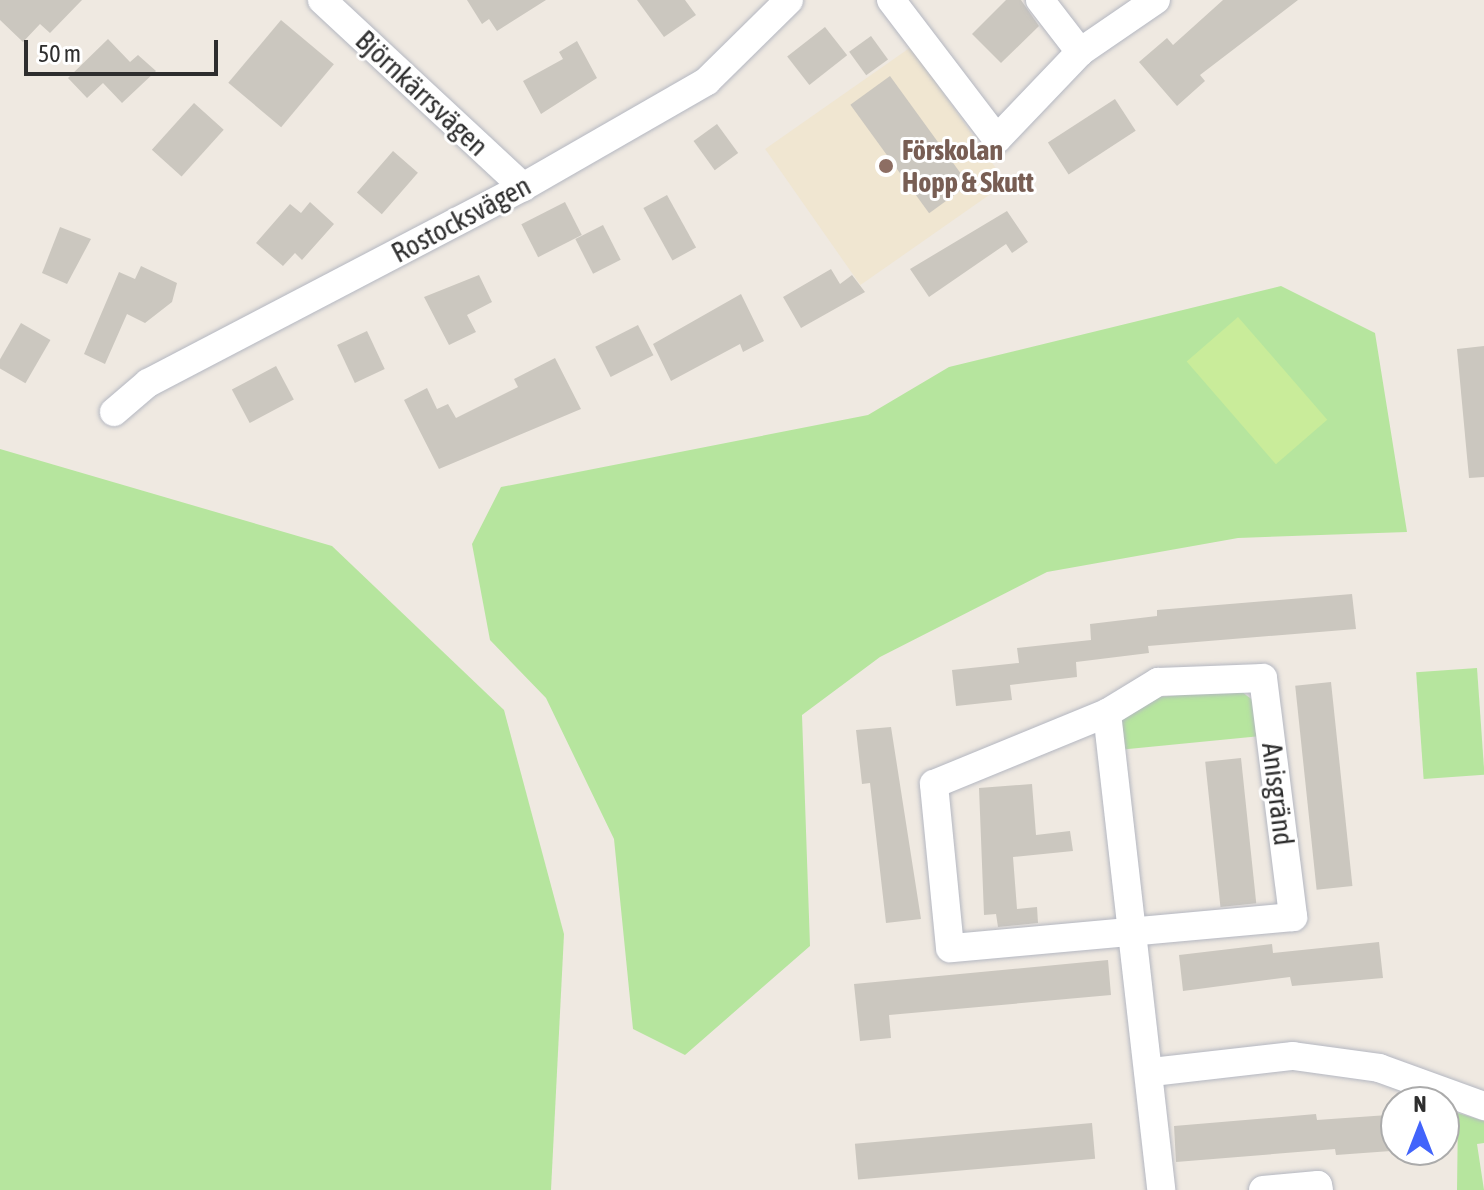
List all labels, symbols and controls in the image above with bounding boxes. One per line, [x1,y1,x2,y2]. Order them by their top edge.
street label: Björnkärrsvägen [349,23,495,163]
scale bar [28,24,222,74]
text: 50 m [38,40,81,67]
place label: Förskolan Hopp & Skutt [902,133,1034,199]
marker: Förskolan Hopp & Skutt [877,157,895,175]
street label: Rostocksvägen [386,168,536,270]
street label: Anisgränd [1255,741,1301,847]
north arrow [1380,1086,1460,1166]
text: N [1414,1091,1426,1117]

